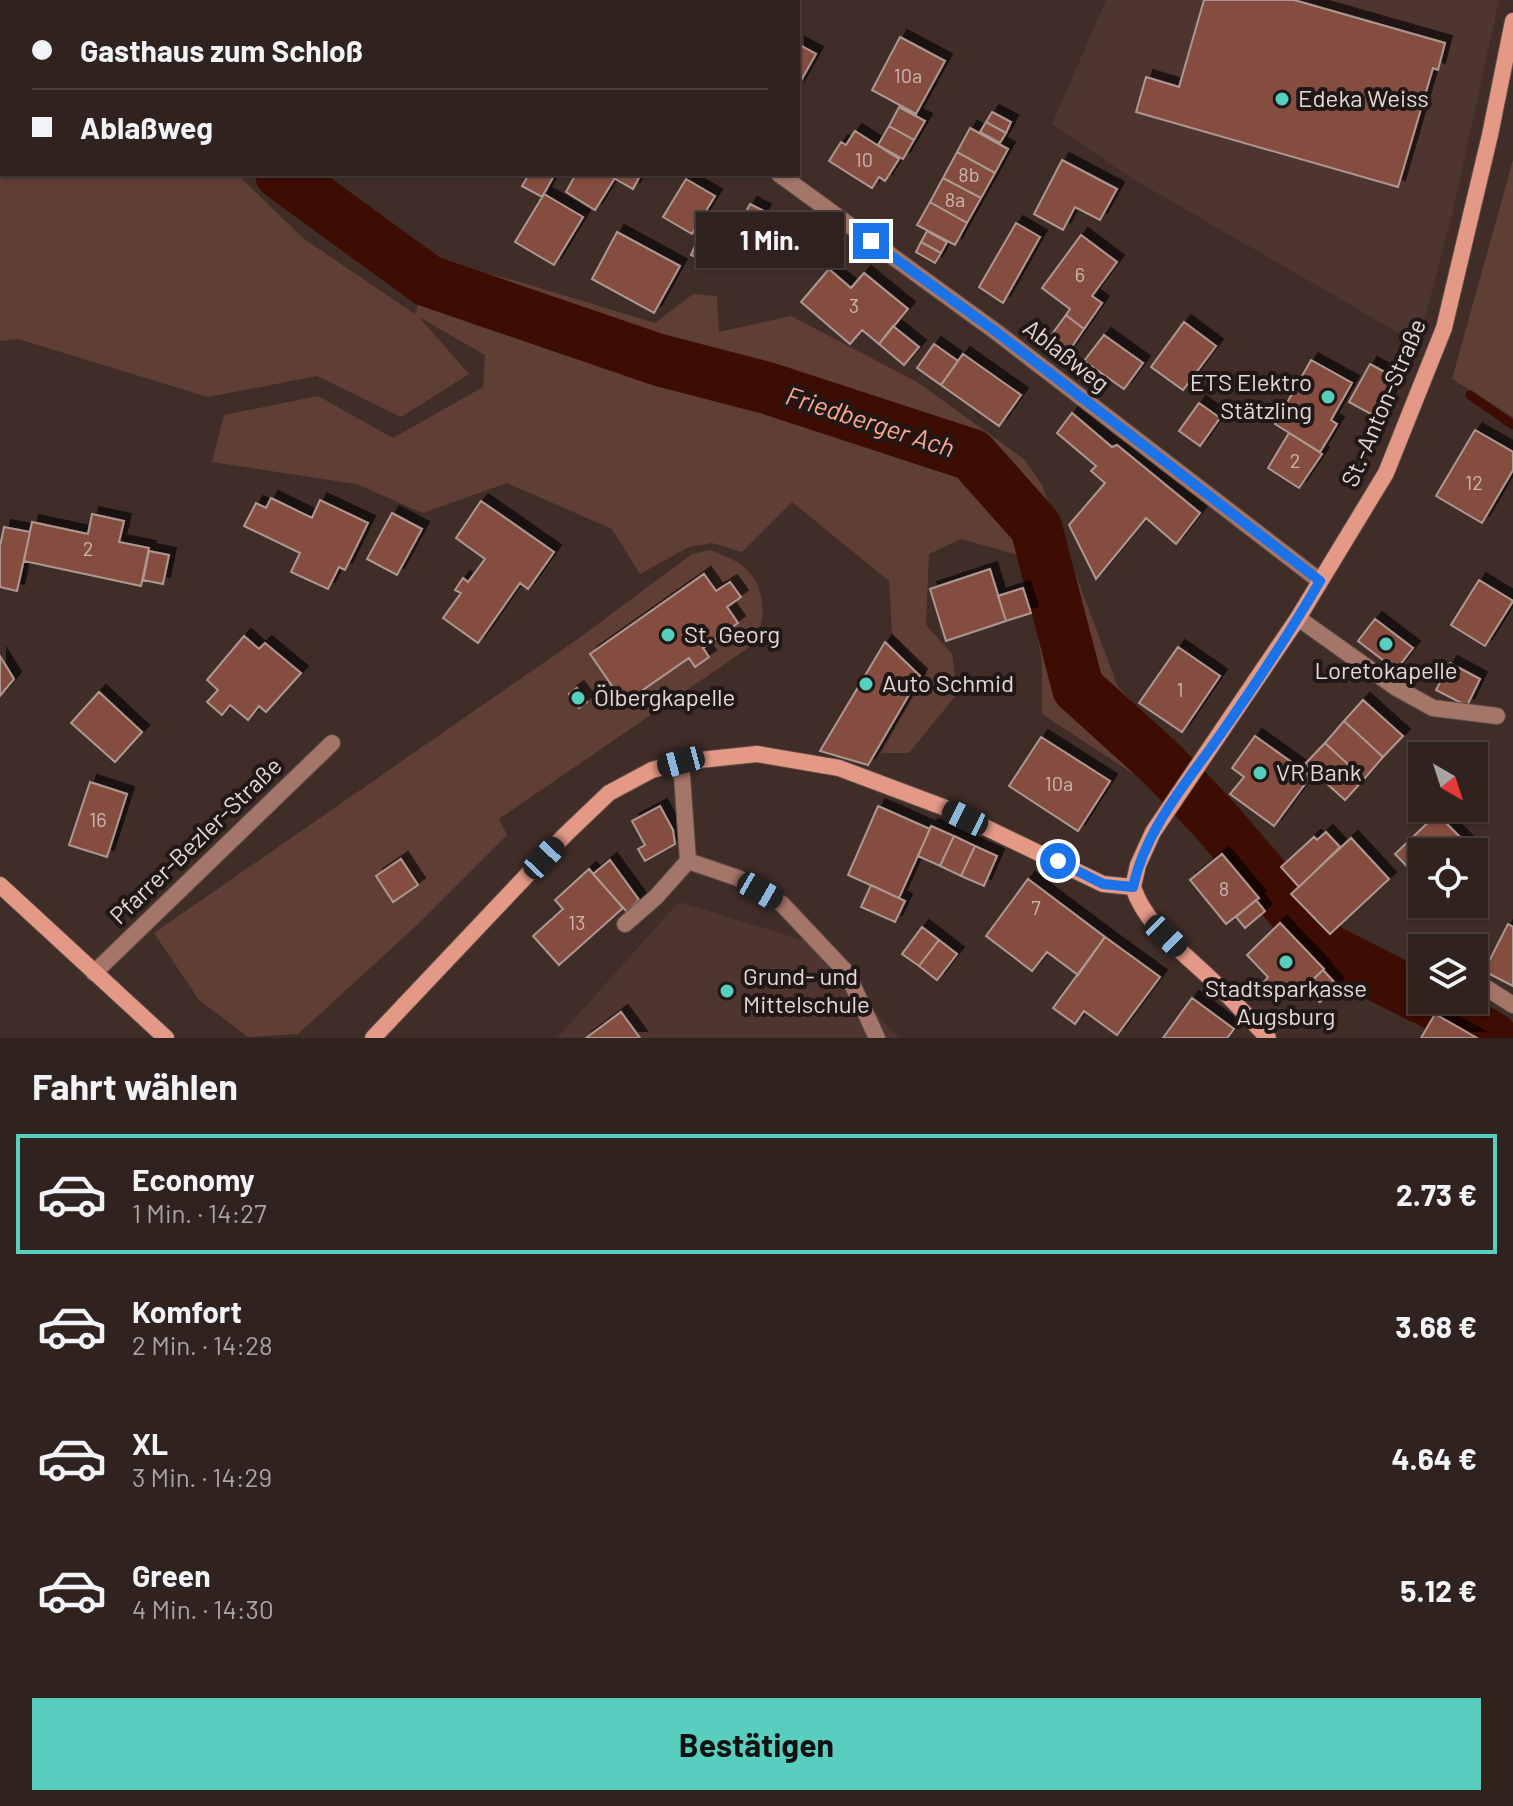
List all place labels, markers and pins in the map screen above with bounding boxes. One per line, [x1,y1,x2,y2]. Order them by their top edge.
place label: Edeka Weiss [1298,83,1429,112]
marker: Edeka Weiss [1273,90,1291,108]
place label: ETS Elektro Stätzling [1190,367,1312,424]
marker: ETS Elektro Stätzling [1319,388,1337,406]
place label: St. Georg [684,619,780,648]
marker: St. Georg [659,626,677,644]
marker: Loretokapelle [1377,635,1395,653]
place label: Loretokapelle [1314,655,1458,684]
place label: Auto Schmid [882,668,1014,697]
marker: Auto Schmid [857,675,875,693]
place label: Ölbergkapelle [594,682,735,711]
marker: Ölbergkapelle [569,689,587,707]
place label: VR Bank [1276,757,1362,786]
marker: VR Bank [1251,764,1269,782]
marker: Stadtsparkasse Augsburg [1277,953,1295,971]
place label: Grund- und Mittelschule [743,961,870,1018]
place label: Stadtsparkasse Augsburg [1205,973,1367,1030]
marker: Grund- und Mittelschule [718,982,736,1000]

